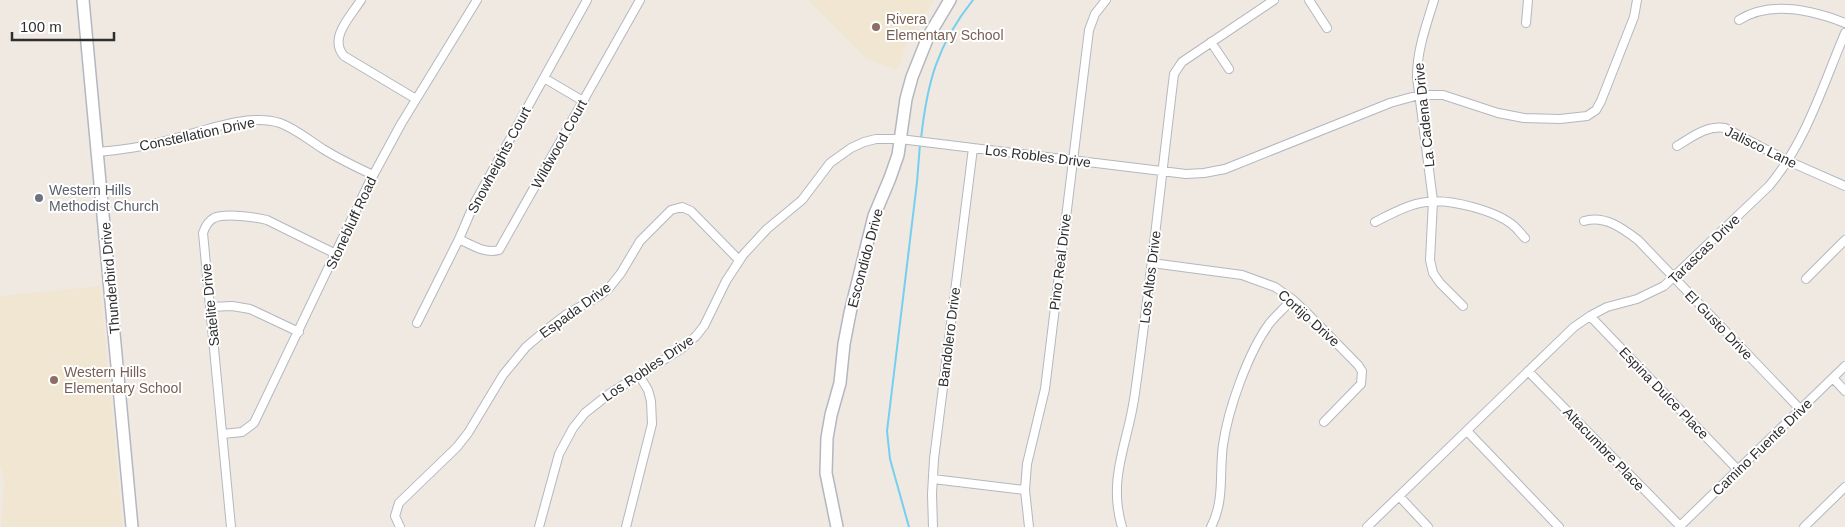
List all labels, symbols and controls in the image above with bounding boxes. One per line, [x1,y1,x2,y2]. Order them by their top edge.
scale bar [12,10,115,42]
place label: Rivera Elementary School [886,11,1004,43]
text: 100 m [20,18,62,35]
marker: Rivera Elementary School [870,21,882,33]
street label: La Cadena Drive [1411,62,1437,168]
street label: Wildwood Court [528,97,590,191]
street label: Snowheights Court [464,104,534,216]
street label: Constellation Drive [138,114,256,154]
street label: Jalisco Lane [1723,123,1800,171]
street label: Los Robles Drive [984,142,1092,170]
street label: Stonebluff Road [323,174,379,272]
place label: Western Hills Methodist Church [49,182,159,214]
marker: Western Hills Methodist Church [33,192,45,204]
street label: Escondido Drive [844,206,886,309]
street label: Tarascas Drive [1665,211,1743,287]
street label: Pino Real Drive [1046,213,1074,311]
street label: Thunderbird Drive [97,221,123,335]
street label: Los Altos Drive [1136,229,1164,324]
street label: Satelite Drive [198,263,222,347]
street label: Espada Drive [536,279,614,341]
street label: Bandolero Drive [935,286,963,388]
street label: Cortijo Drive [1275,286,1343,350]
street label: El Gusto Drive [1682,287,1756,363]
street label: Los Robles Drive [599,331,697,404]
street label: Espina Dulce Place [1616,344,1712,442]
place label: Western Hills Elementary School [64,364,182,396]
marker: Western Hills Elementary School [48,374,60,386]
street label: Camino Fuente Drive [1709,395,1815,499]
street label: Altacumbre Place [1560,404,1648,494]

